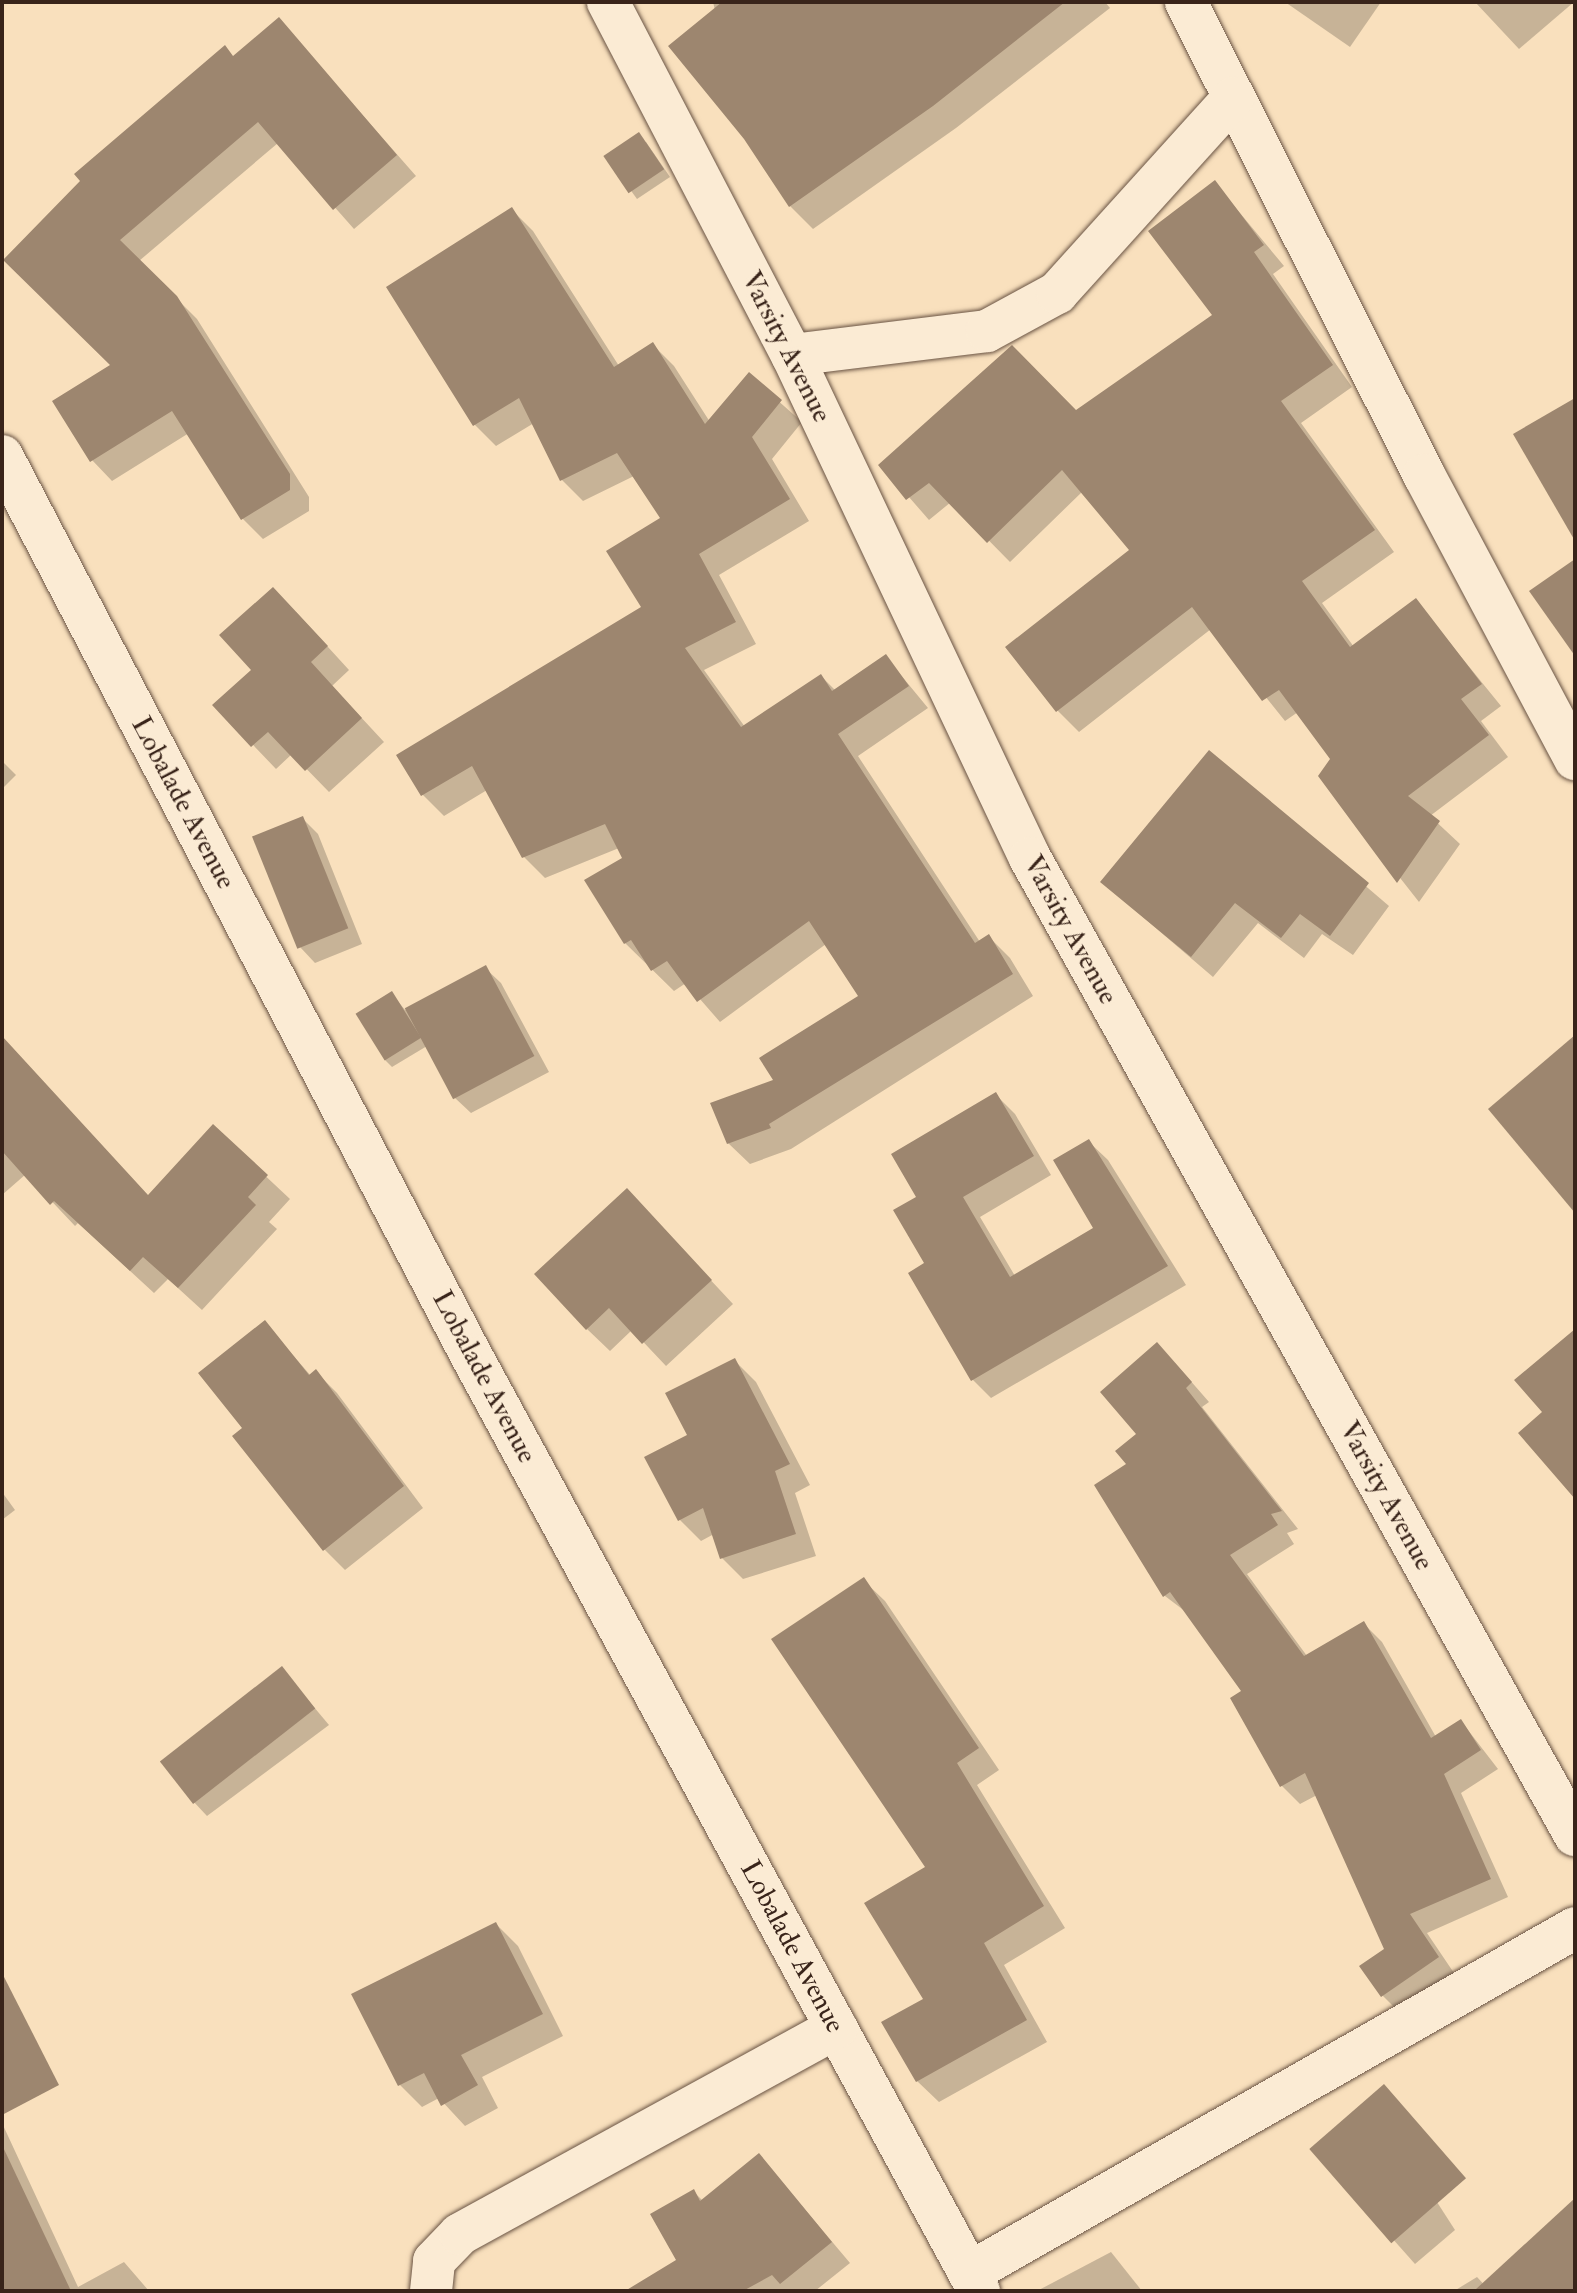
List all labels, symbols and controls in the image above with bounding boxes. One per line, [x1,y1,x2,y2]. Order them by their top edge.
street label: Varsity Avenue [734,266,838,428]
street label: Lobalade Avenue [124,711,242,895]
street label: Varsity Avenue [1015,850,1125,1010]
street label: Lobalade Avenue [425,1285,543,1469]
street label: Varsity Avenue [1331,1416,1441,1576]
street label: Lobalade Avenue [733,1855,851,2039]

